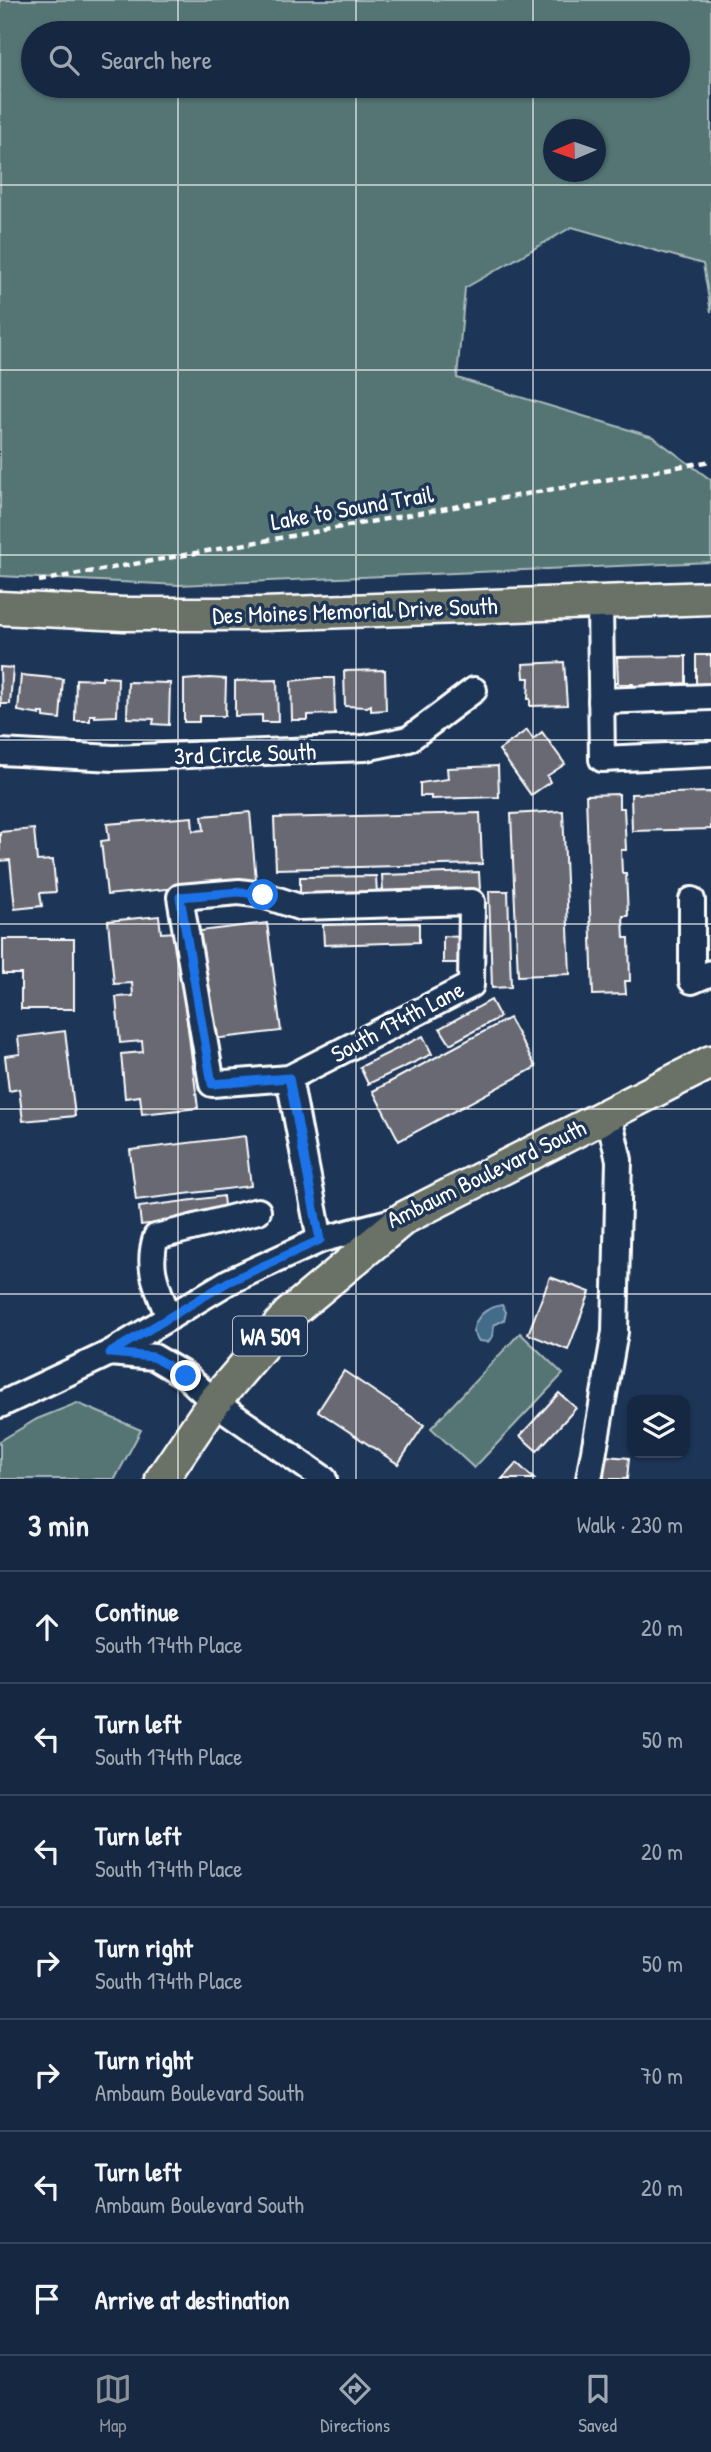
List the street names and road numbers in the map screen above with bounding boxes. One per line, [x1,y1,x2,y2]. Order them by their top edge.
street label: Lake to Sound Trail [268,477,436,537]
street label: Des Moines Memorial Drive South [212,589,498,631]
street label: 3rd Circle South [173,735,317,771]
street label: South 174th Lane [325,972,470,1069]
street label: Ambaum Boulevard South [381,1111,591,1235]
road number: WA 509 [233,1316,307,1356]

